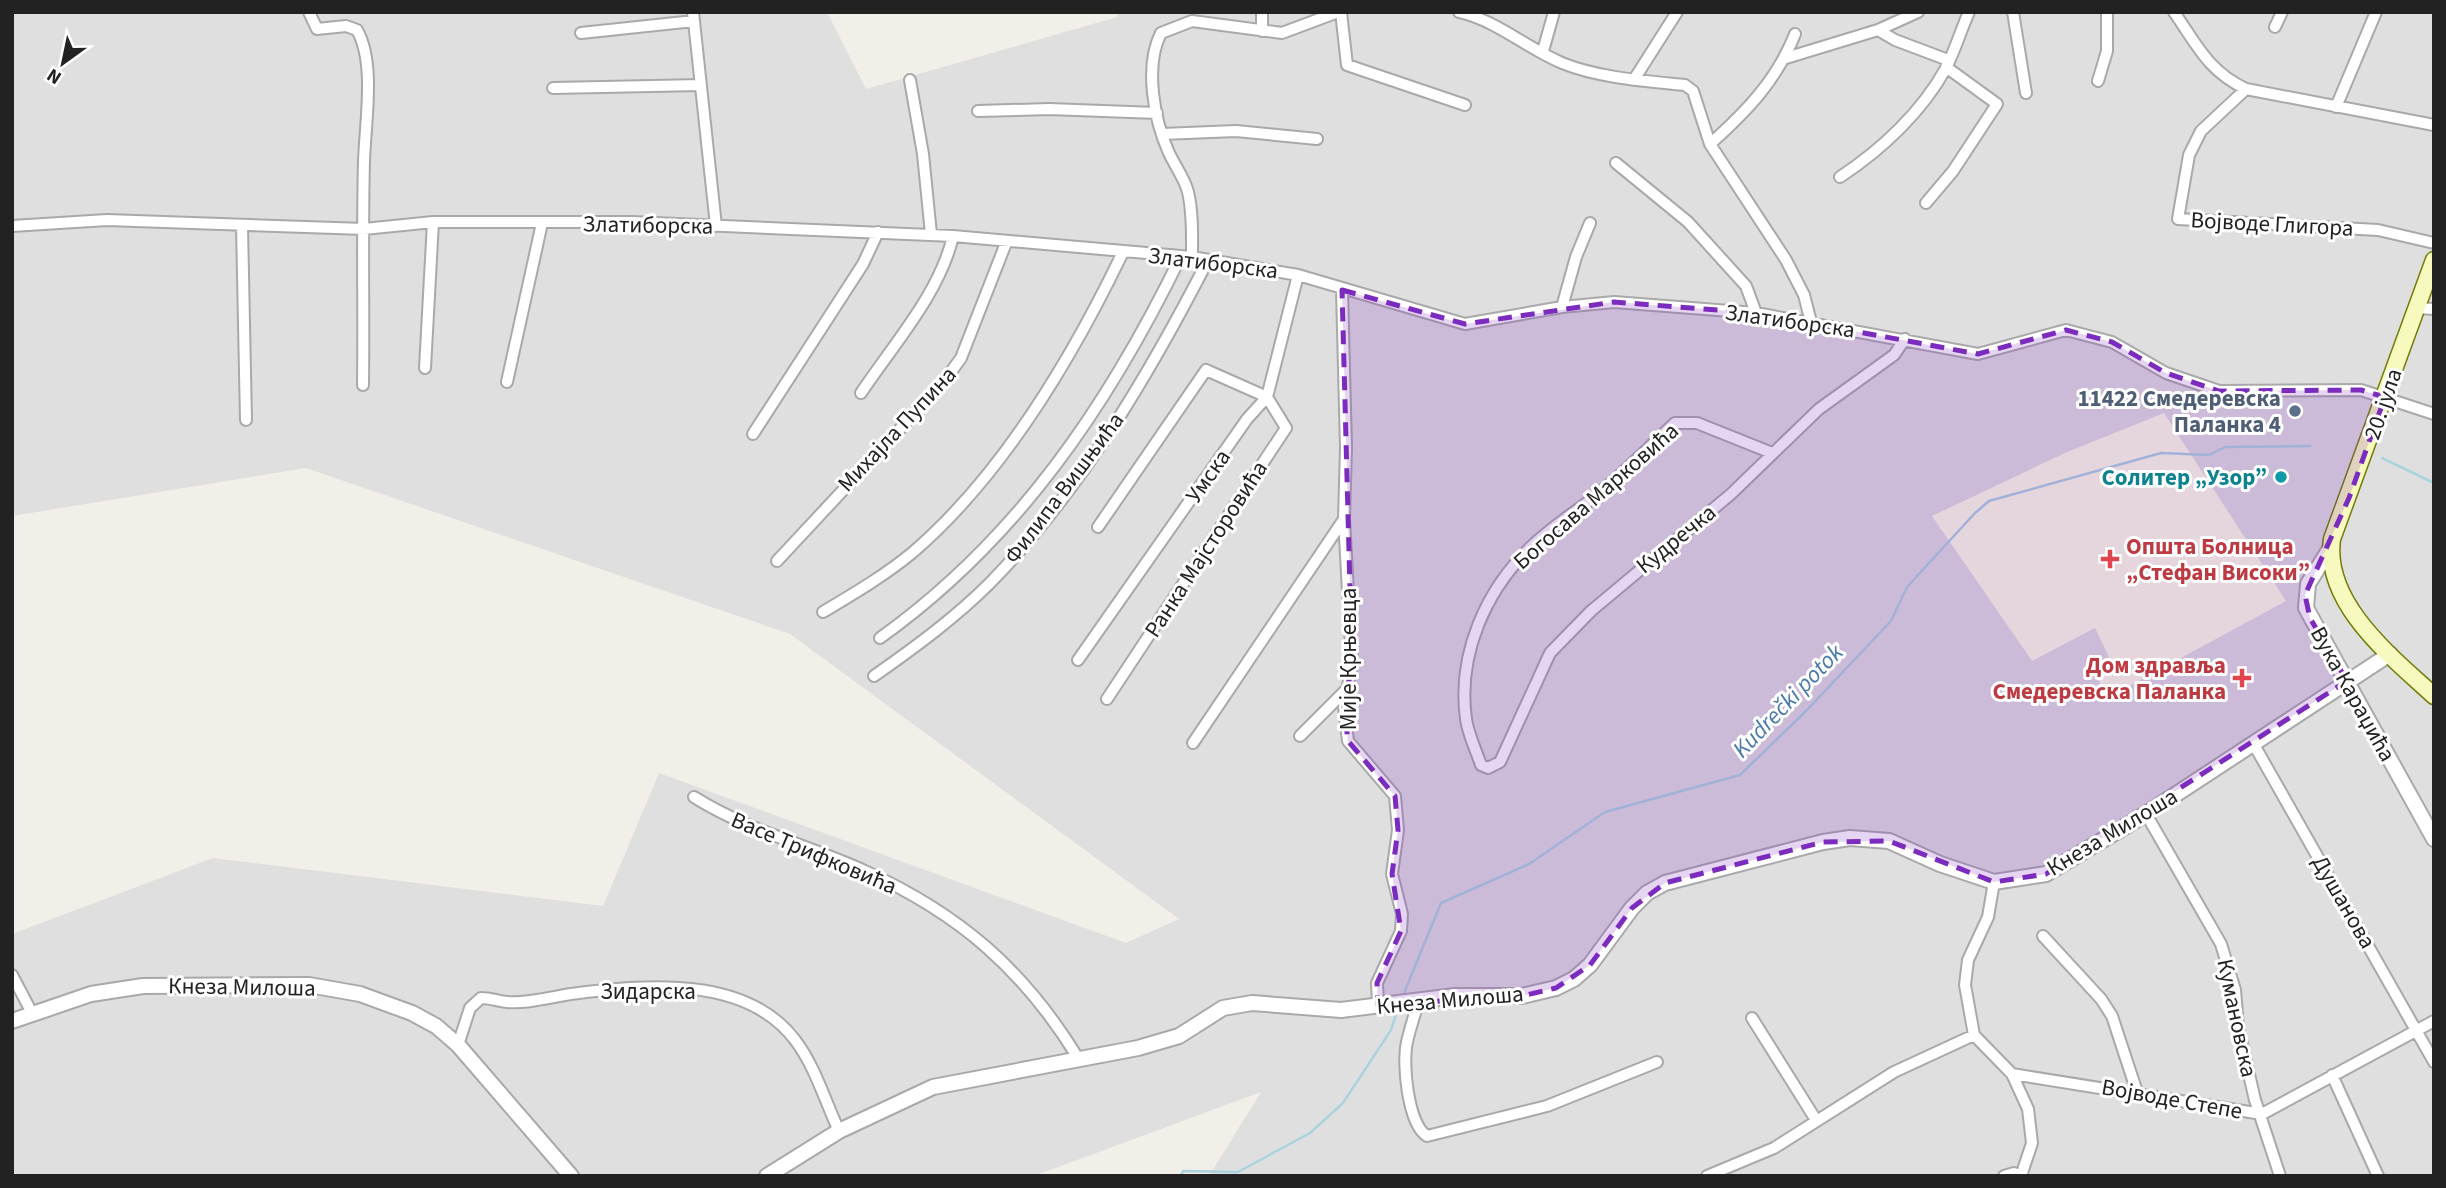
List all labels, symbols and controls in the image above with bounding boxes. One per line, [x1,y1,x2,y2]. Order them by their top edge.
north arrow [28,28,98,98]
text: N [42,61,67,91]
street label: Војводе Глигора [2190,203,2354,245]
street label: Златиборска [582,207,714,243]
street label: Златиборска [1146,239,1280,287]
street label: Златиборска [1723,296,1857,346]
street label: Михајла Пупина [830,359,964,499]
street label: 20. јула [2355,364,2411,444]
place label: 11422 Смедеревска Паланка 4 [2077,382,2281,441]
marker: 11422 Смедеревска Паланка 4 [2287,403,2303,419]
street label: Филипа Вишњића [996,405,1132,571]
street label: Богосава Марковића [1506,415,1686,577]
street label: Умска [1178,442,1238,510]
street label: Ранка Мајсторовића [1136,454,1276,644]
place label: Солитер „Узор” [2101,461,2267,494]
marker: Солитер „Узор” [2273,469,2289,485]
street label: Кудречка [1629,496,1723,582]
place label: Општа Болница „Стефан Високи” [2126,530,2310,589]
marker: Општа Болница „Стефан Високи” [2100,549,2120,569]
street label: Мије Крњевца [1332,588,1365,730]
street label: Вука Караџића [2302,620,2404,768]
water label: Kudrečki potok [1724,636,1852,766]
place label: Дом здравља Смедеревска Паланка [1993,649,2226,708]
marker: Дом здравља Смедеревска Паланка [2232,668,2252,688]
street label: Кнеза Милоша [2040,780,2184,884]
street label: Васе Трифковића [726,803,902,903]
street label: Душанова [2304,849,2384,955]
street label: Кумановска [2208,956,2266,1080]
street label: Кнеза Милоша [168,969,316,1005]
street label: Зидарска [600,975,696,1008]
street label: Кнеза Милоша [1375,977,1525,1023]
street label: Војводе Степе [2099,1070,2245,1128]

